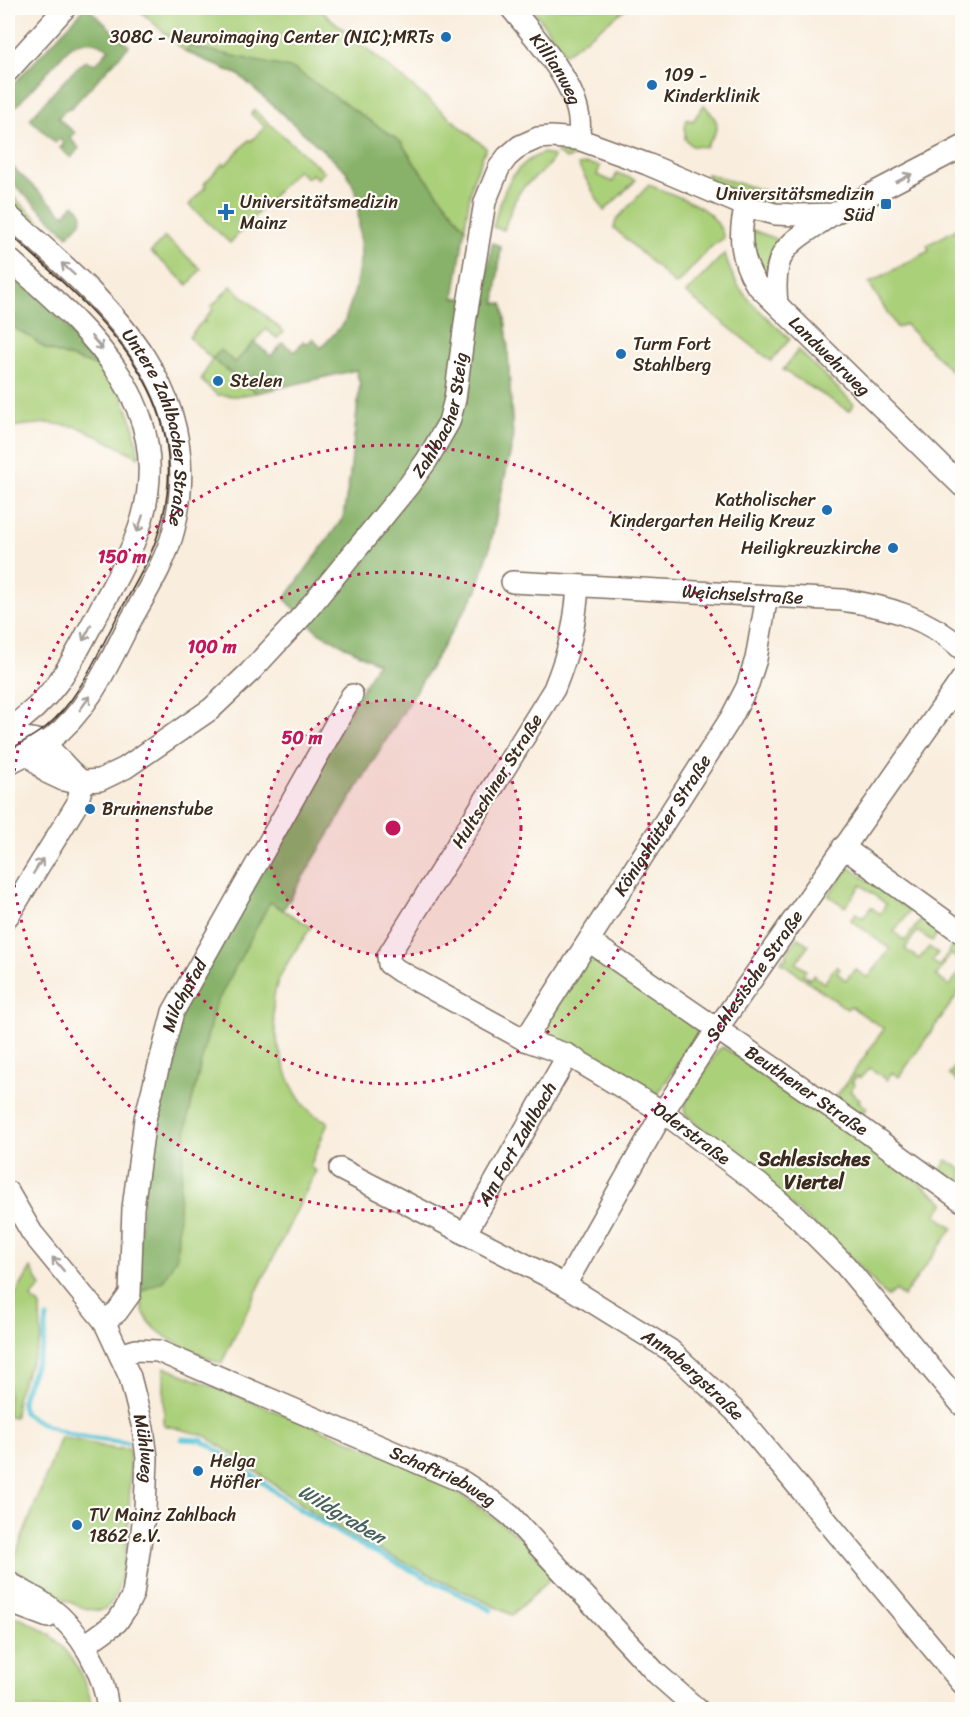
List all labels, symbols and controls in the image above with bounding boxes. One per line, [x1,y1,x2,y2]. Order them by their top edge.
place label: 308C - Neuroimaging Center (NIC);MRTs [110,21,435,53]
street label: Killianweg [521,25,591,110]
marker: 308C - Neuroimaging Center (NIC);MRTs [439,30,453,44]
place label: 109 - Kinderklinik [664,59,760,112]
marker: 109 - Kinderklinik [645,78,659,92]
one-way arrow [895,172,912,184]
place label: Universitätsmedizin Süd [716,178,875,231]
place label: Universitätsmedizin Mainz [240,186,398,239]
marker: Universitätsmedizin Süd [879,197,893,211]
marker: Universitätsmedizin Mainz [217,203,235,221]
one-way arrow [61,262,76,276]
street label: Landwehrweg [781,308,878,404]
street label: Untere Zahlbacher Straße [113,321,197,530]
place label: Turm Fort Stahlberg [633,328,711,381]
one-way arrow [91,335,104,351]
marker: Turm Fort Stahlberg [614,347,628,361]
street label: Zahlbacher Steig [403,350,477,485]
place label: Stelen [230,365,283,397]
marker: Stelen [211,374,225,388]
place label: Katholischer Kindergarten Heilig Kreuz [610,484,817,537]
marker: Katholischer Kindergarten Heilig Kreuz [820,503,834,517]
one-way arrow [134,514,145,533]
place label: Heiligkreuzkirche [741,532,881,564]
text: 150 m [98,541,146,573]
marker: Heiligkreuzkirche [886,541,900,555]
street label: Weichselstraße [681,575,804,614]
one-way arrow [81,624,92,642]
text: 100 m [188,631,237,663]
one-way arrow [79,695,91,711]
street label: Hultschiner Straße [443,707,551,855]
text: 50 m [282,722,323,754]
street label: Königshütter Straße [605,748,720,903]
place label: Brunnenstube [102,793,213,825]
marker: Brunnenstube [83,802,97,816]
centre of rings [383,818,403,838]
one-way arrow [32,858,45,875]
street label: Schlesische Straße [697,903,812,1048]
street label: Milchpfad [152,951,217,1035]
street label: Beuthener Straße [738,1037,875,1145]
street label: Am Fort Zahlbach [468,1076,565,1213]
street label: Oderstraße [647,1094,738,1174]
district label: Schlesisches Viertel [757,1142,871,1200]
one-way arrow [52,1256,65,1272]
street label: Annabergstraße [634,1319,753,1428]
street label: Mühlweg [124,1410,163,1484]
street label: Schaftriebweg [384,1436,503,1516]
place label: Helga Höfler [210,1445,263,1498]
marker: Helga Höfler [191,1464,205,1478]
water label: Wildgraben [291,1475,394,1555]
place label: TV Mainz Zahlbach 1862 e.V. [89,1499,236,1552]
marker: TV Mainz Zahlbach 1862 e.V. [70,1518,84,1532]

